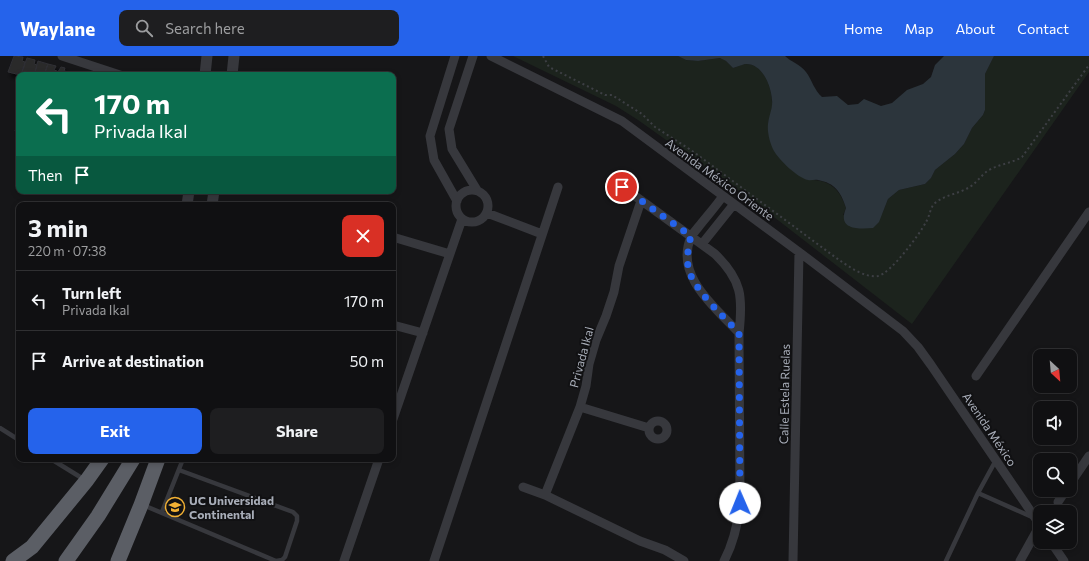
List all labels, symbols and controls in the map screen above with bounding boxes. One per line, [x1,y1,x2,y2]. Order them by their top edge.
search box [119,10,399,46]
text: Waylane [20,17,95,40]
icon: search [133,17,155,39]
text: Search here [165,19,245,37]
text: Home [844,20,883,37]
text: Map [905,20,933,37]
text: About [955,20,995,37]
text: Contact [1017,20,1069,37]
text: 170 m [94,86,170,120]
icon: left [28,88,80,140]
text: Privada Ikal [94,120,188,142]
street label: Avenida México Oriente [663,135,777,223]
icon: arrive [71,164,93,186]
text: Then [28,166,63,184]
pin [605,170,639,204]
icon: arrive [611,176,633,198]
text: 3 min [28,213,88,242]
button: close [342,215,384,257]
text: 220 m · 07:38 [28,243,106,259]
text: Turn left [62,284,121,302]
icon: left [28,290,50,312]
text: 170 m [344,292,384,310]
text: Privada Ikal [62,302,130,318]
street label: Privada Ikal [566,325,596,389]
street label: Calle Estela Ruelas [776,344,792,444]
north arrow [1033,349,1077,393]
map controls [1033,349,1077,549]
icon: arrive [28,350,50,372]
text: Arrive at destination [62,352,204,370]
text: 50 m [350,352,384,370]
street label: Avenida México [960,389,1020,469]
button: sound [1033,401,1077,445]
button: Exit [28,408,202,454]
button: Share [210,408,384,454]
button: search [1033,453,1077,497]
position arrow [719,482,761,524]
place label: UC Universidad Continental [189,493,274,521]
school or university icon: UC Universidad Continental [164,496,186,518]
button: layers [1033,505,1077,549]

